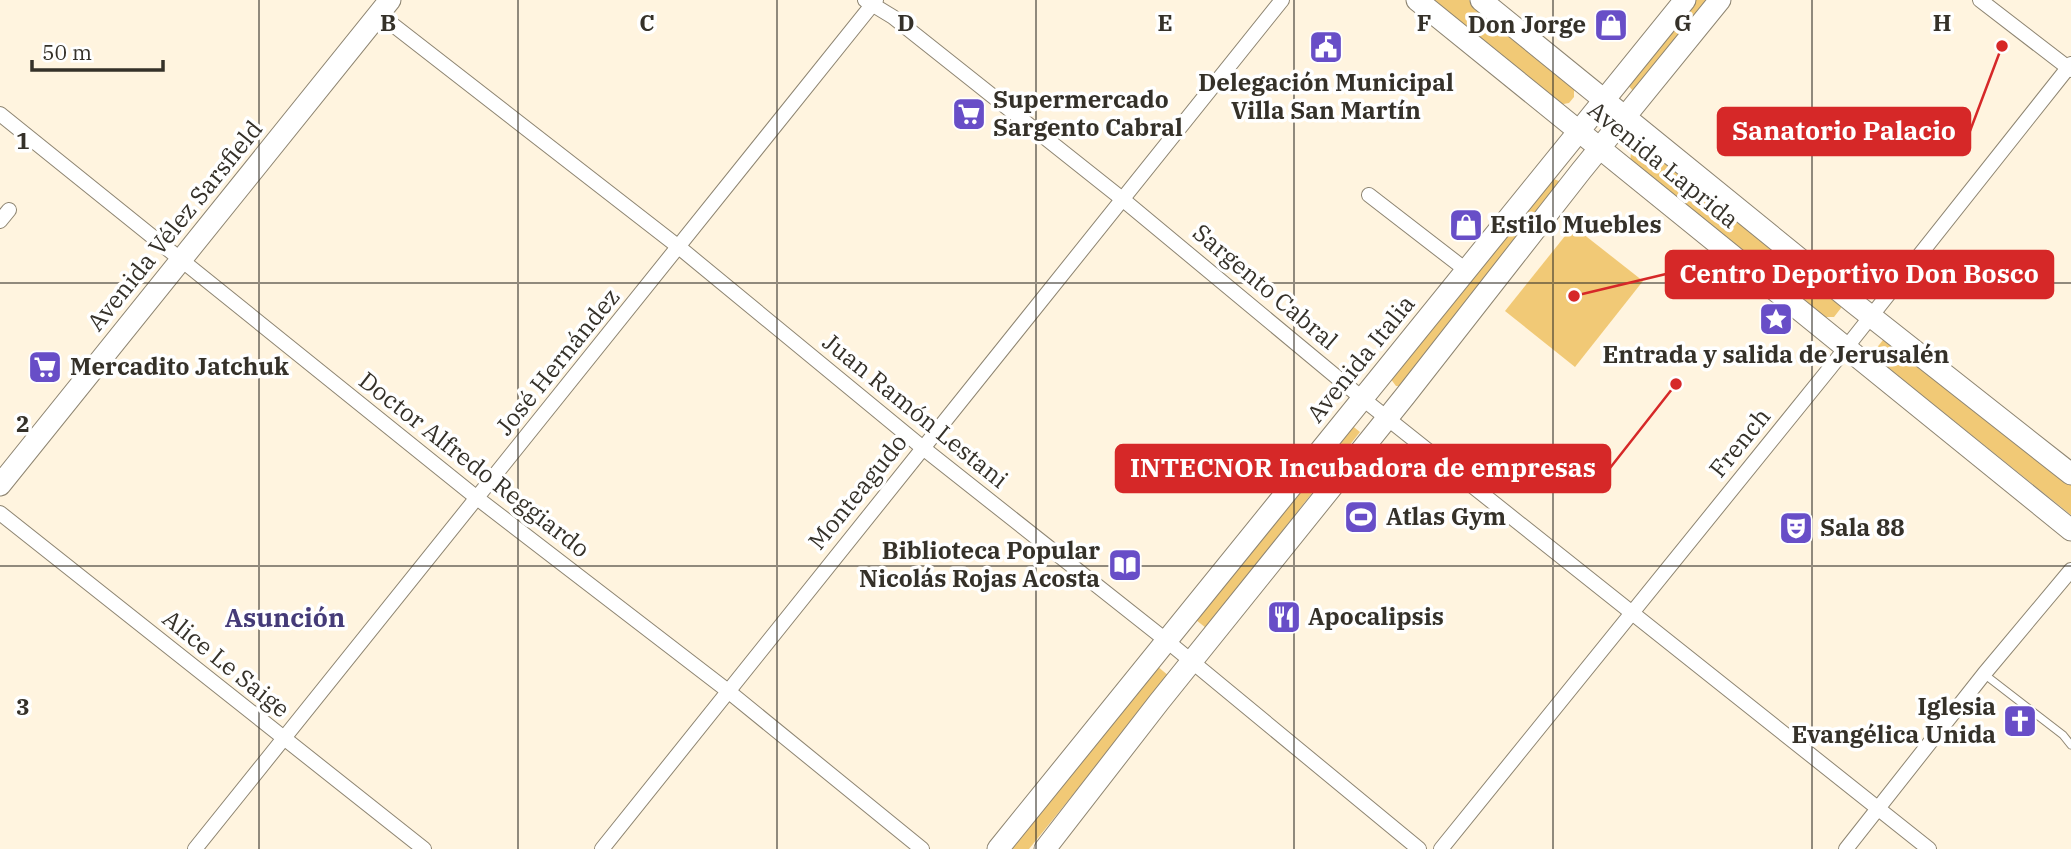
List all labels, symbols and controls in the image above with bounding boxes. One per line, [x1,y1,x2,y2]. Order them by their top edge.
shop icon: Don Jorge [1592,6,1630,44]
text: B [380,7,396,37]
text: C [639,7,655,37]
text: D [897,7,915,37]
text: E [1157,7,1173,37]
text: F [1417,7,1431,37]
text: G [1674,7,1692,37]
text: H [1933,7,1951,37]
place label: Don Jorge [1468,8,1586,40]
scale bar [32,28,163,72]
public building icon: Delegación Municipal Villa San Martín [1307,28,1345,66]
text: 50 m [42,38,92,66]
place label: Delegación Municipal Villa San Martín [1198,66,1454,126]
place label: Supermercado Sargento Cabral [993,83,1183,143]
street label: Avenida Laprida [1582,93,1746,235]
supermarket icon: Supermercado Sargento Cabral [950,95,988,133]
callout: Sanatorio Palacio [1718,108,1970,155]
text: Sanatorio Palacio [1732,113,1956,147]
street label: Avenida Vélez Sarsfield [79,114,269,337]
text: 1 [16,125,30,155]
shop icon: Estilo Muebles [1447,206,1485,244]
place label: Estilo Muebles [1490,208,1662,240]
street label: Sargento Cabral [1186,216,1345,356]
callout: Centro Deportivo Don Bosco [1666,251,2053,298]
text: Centro Deportivo Don Bosco [1679,256,2039,290]
street label: José Hernández [488,281,626,441]
street label: Avenida Italia [1299,288,1421,429]
place icon: Entrada y salida de Jerusalén [1757,300,1795,338]
street label: Juan Ramón Lestani [816,326,1015,495]
place label: Entrada y salida de Jerusalén [1603,338,1950,370]
supermarket icon: Mercadito Jatchuk [26,348,64,386]
place label: Mercadito Jatchuk [70,350,289,382]
street label: Doctor Alfredo Reggiardo [353,364,597,564]
street label: French [1701,401,1777,484]
text: 2 [16,408,30,438]
street label: Monteagudo [801,427,914,556]
callout: INTECNOR Incubadora de empresas [1116,445,1610,492]
text: INTECNOR Incubadora de empresas [1130,450,1596,484]
sports icon: Atlas Gym [1342,498,1380,536]
place label: Atlas Gym [1386,500,1506,532]
theatre icon: Sala 88 [1777,509,1815,547]
place label: Sala 88 [1820,511,1905,543]
place label: Biblioteca Popular Nicolás Rojas Acosta [859,534,1100,594]
library icon: Biblioteca Popular Nicolás Rojas Acosta [1106,546,1144,584]
restaurant icon: Apocalipsis [1265,598,1303,636]
district label: Asunción [225,600,345,634]
place label: Apocalipsis [1308,600,1444,632]
street label: Alice Le Saige [156,602,297,724]
place label: Iglesia Evangélica Unida [1791,690,1996,750]
text: 3 [16,691,30,721]
church icon: Iglesia Evangélica Unida [2001,702,2039,740]

